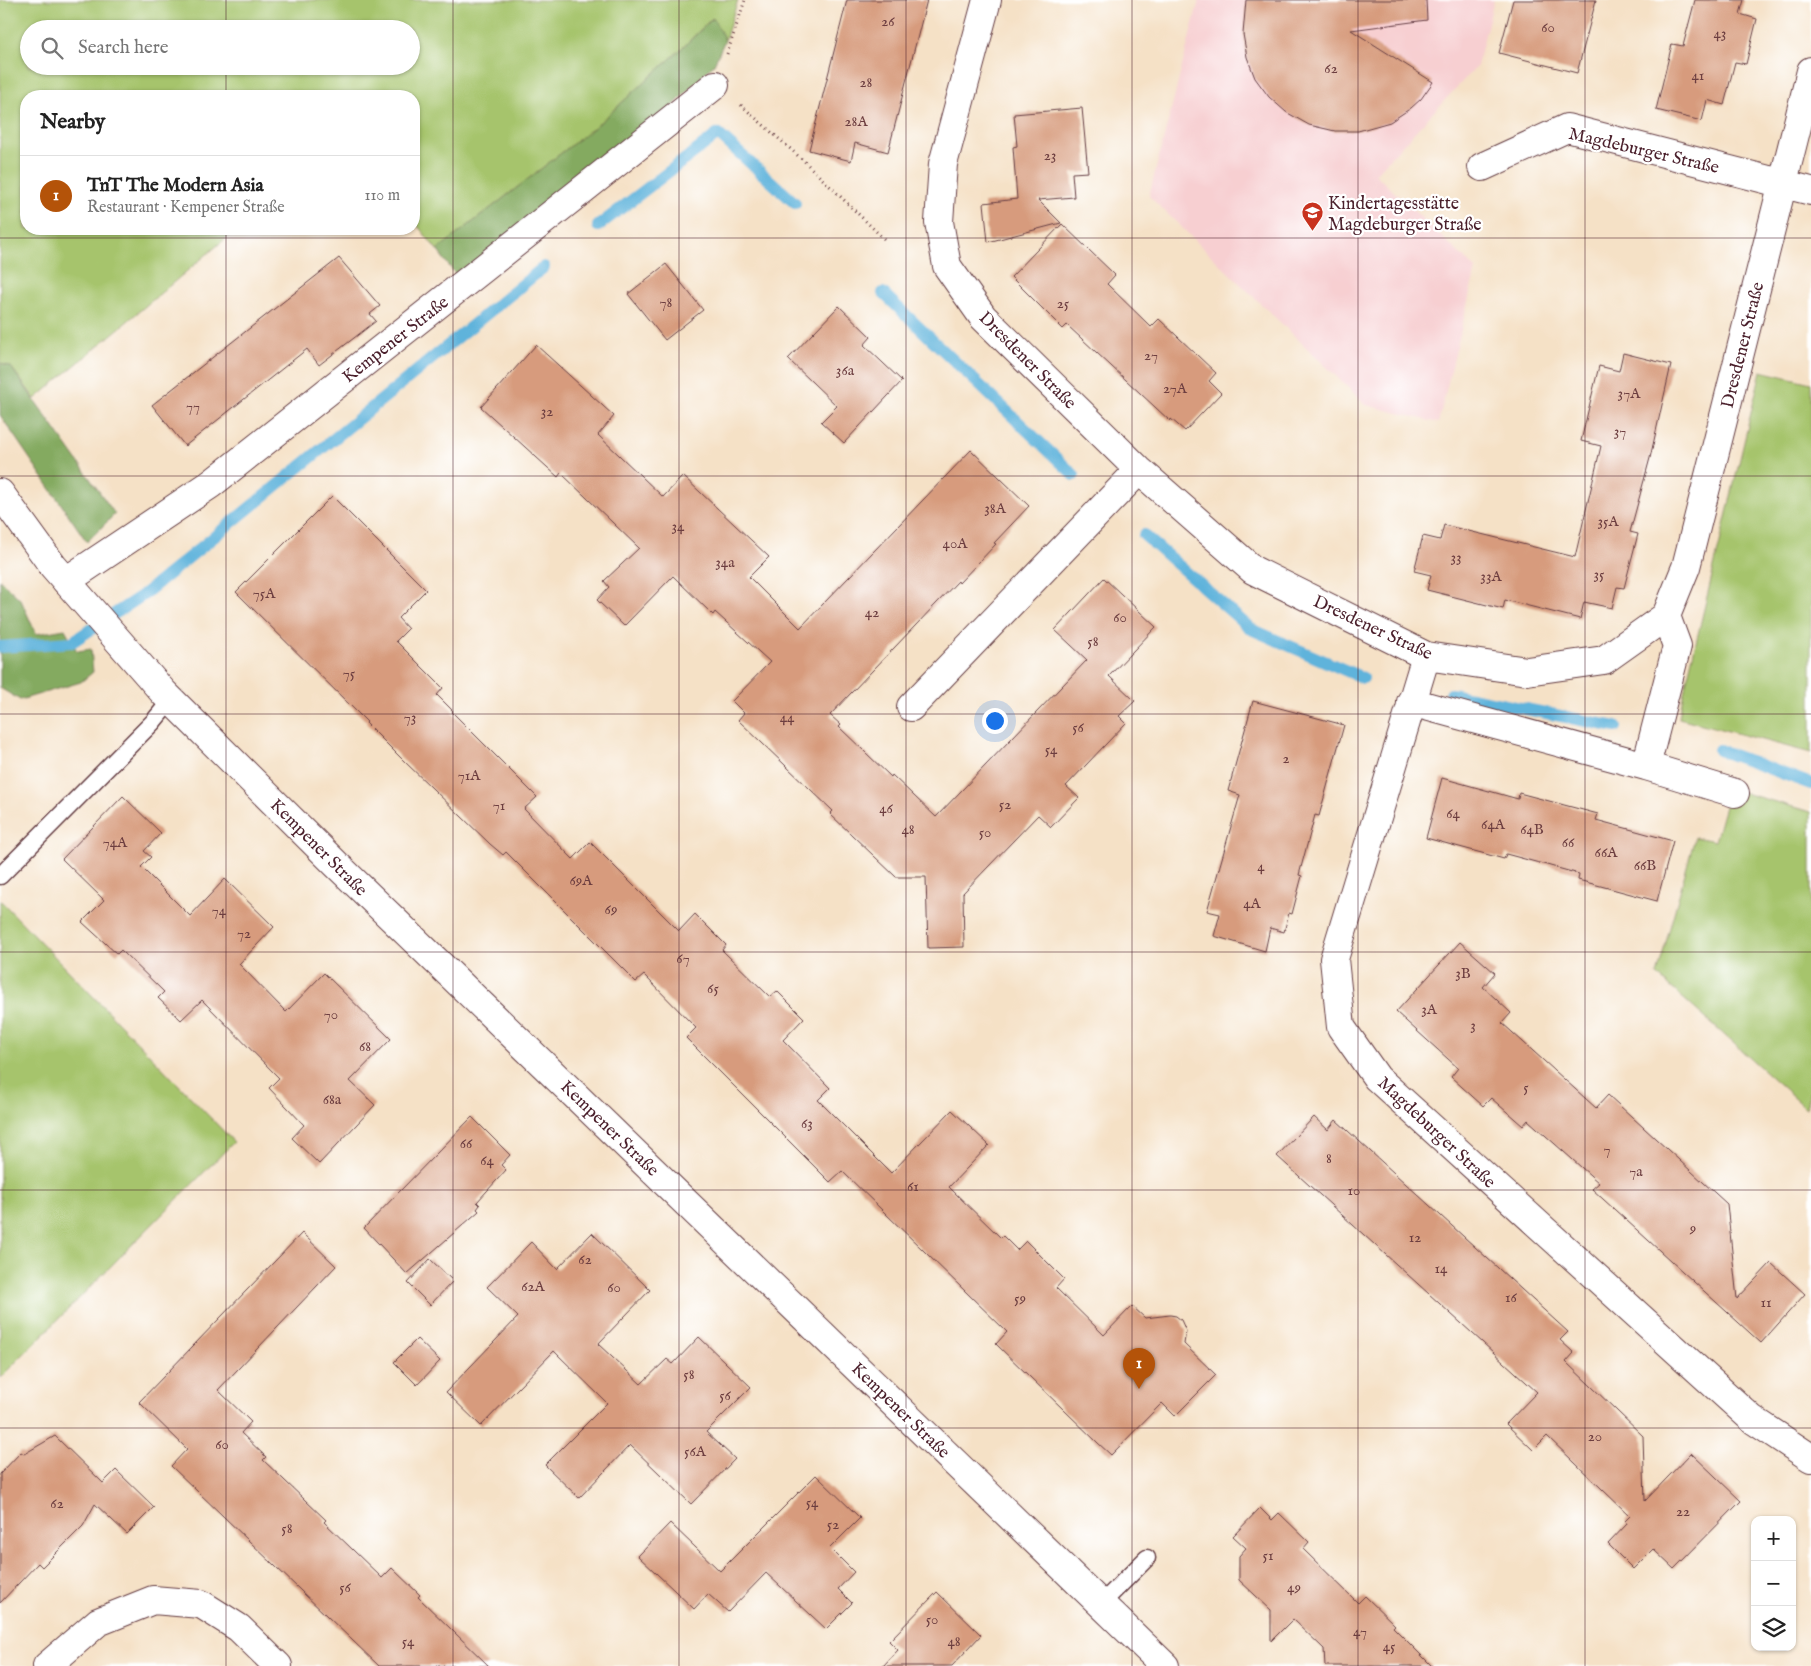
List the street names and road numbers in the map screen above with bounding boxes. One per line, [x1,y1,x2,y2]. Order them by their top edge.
street label: Magdeburger Straße [1566,123,1721,180]
street label: Dresdener Straße [1717,280,1770,411]
street label: Kempener Straße [338,291,454,389]
street label: Dresdener Straße [973,307,1081,415]
street label: Dresdener Straße [1309,591,1436,666]
street label: Kempener Straße [264,794,372,902]
street label: Magdeburger Straße [1372,1072,1500,1194]
street label: Kempener Straße [555,1076,663,1182]
street label: Kempener Straße [846,1358,954,1464]

